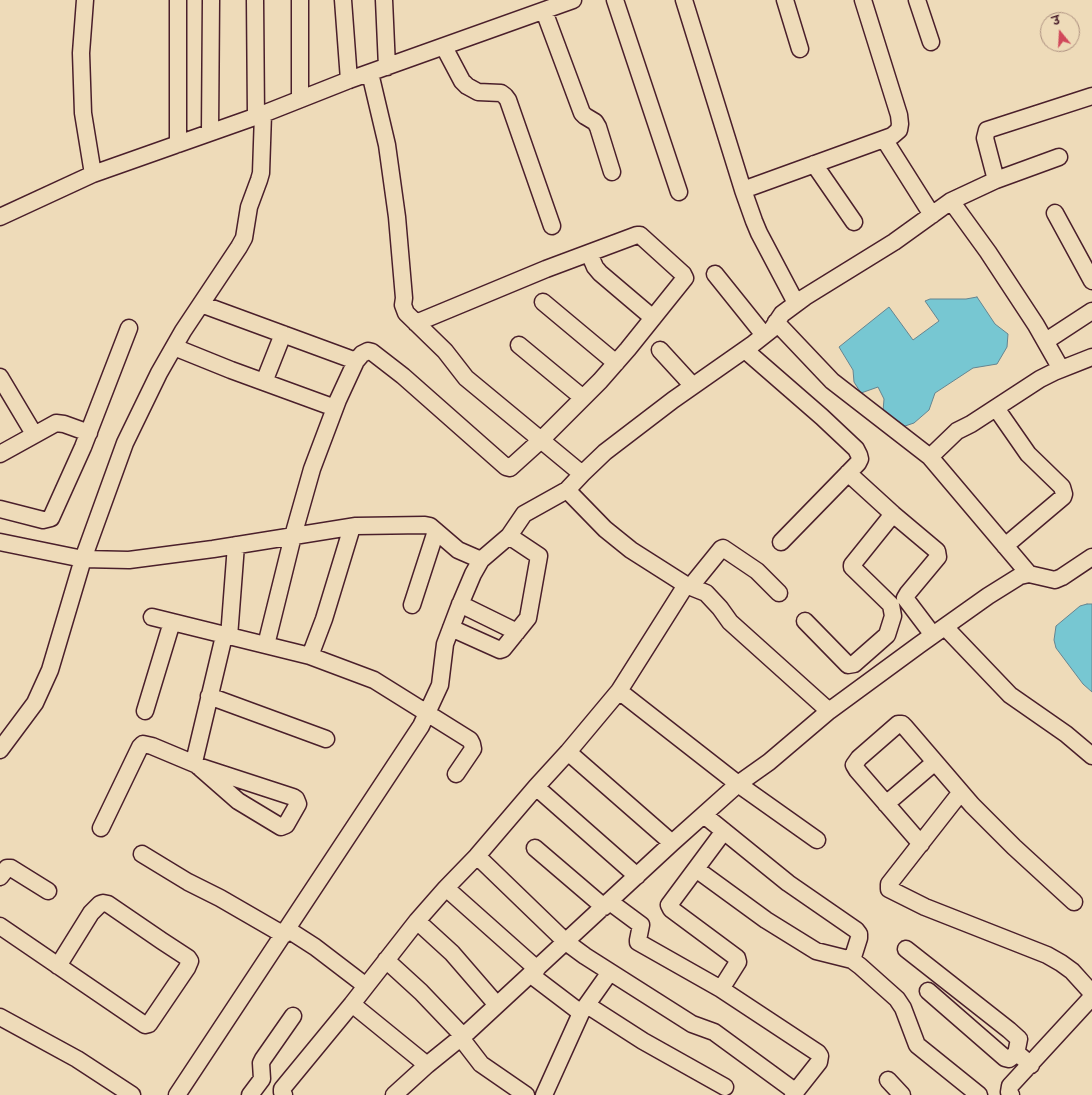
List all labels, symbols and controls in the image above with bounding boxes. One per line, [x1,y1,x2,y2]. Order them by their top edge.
north arrow [1040,12,1080,52]
text: उ [1051,14,1062,28]

